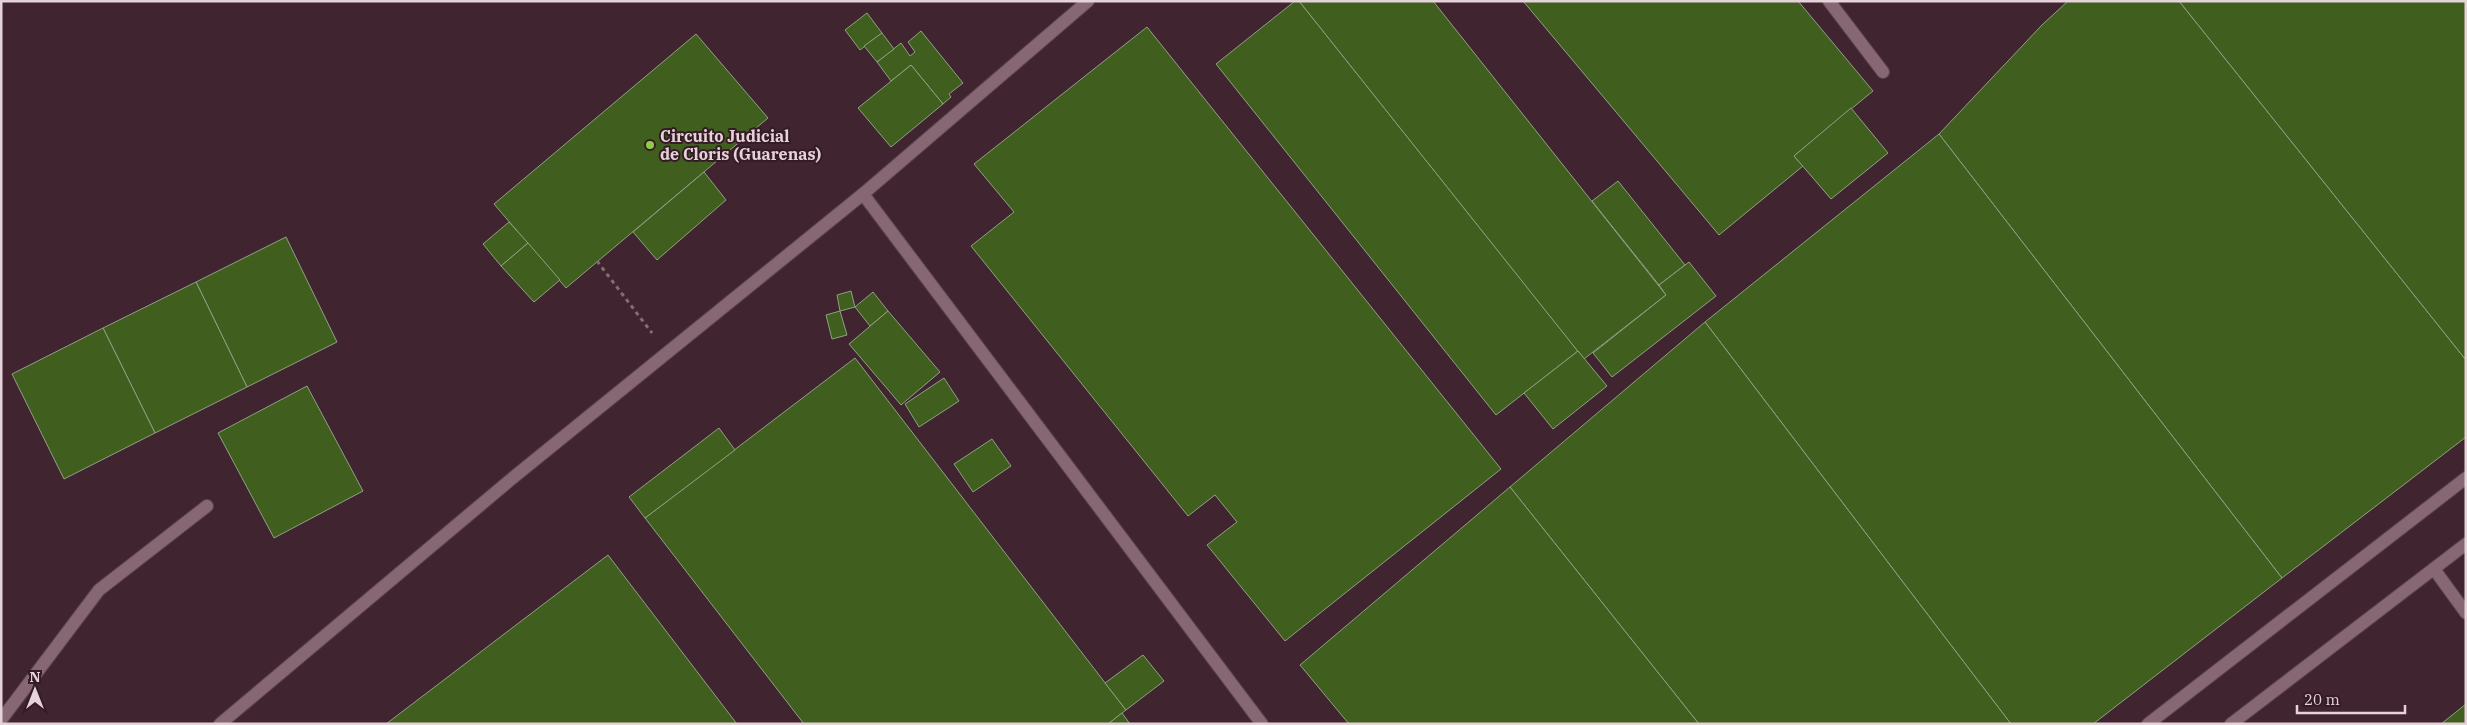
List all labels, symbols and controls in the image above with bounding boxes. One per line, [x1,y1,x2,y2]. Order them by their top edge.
place label: Circuito Judicial de Cloris (Guarenas) [660,126,822,164]
marker: Circuito Judicial de Cloris (Guarenas) [644,139,656,151]
north arrow [10,665,60,715]
text: N [29,668,41,686]
scale bar [2297,682,2404,714]
text: 20 m [2304,690,2340,709]

